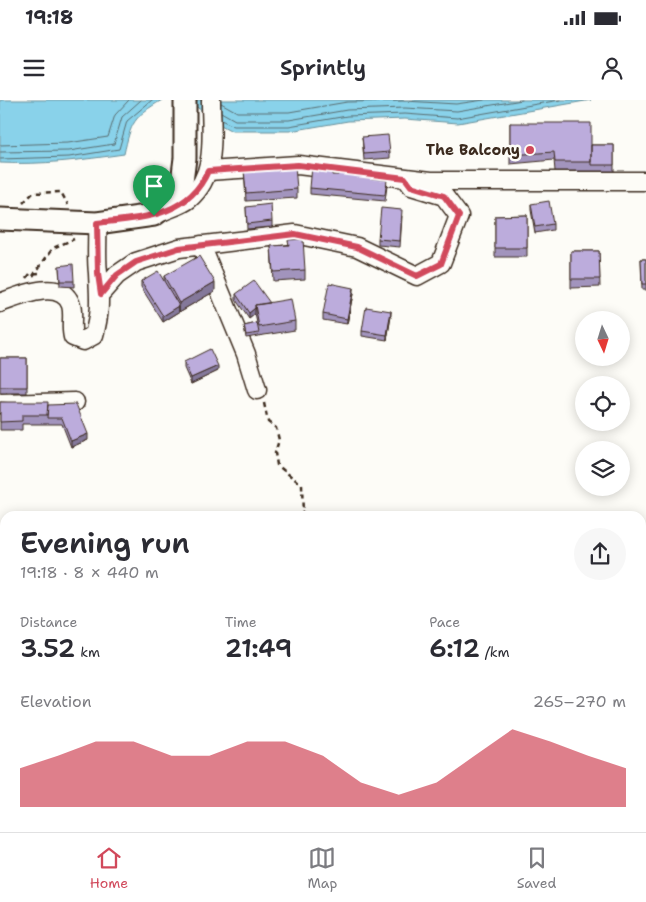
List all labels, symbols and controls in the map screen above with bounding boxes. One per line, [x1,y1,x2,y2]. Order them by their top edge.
text: 19:18 [25,5,73,30]
text: Sprintly [280,53,366,82]
icon: menu [20,54,48,82]
icon: person [598,54,626,82]
place label: The Balcony [426,140,520,160]
marker: The Balcony [524,144,536,156]
pin [133,165,175,216]
icon: arrive [140,172,168,200]
north arrow [575,311,630,366]
map controls [575,311,630,496]
button: locate [575,376,630,431]
button: layers [575,441,630,496]
text: Evening run [20,524,190,562]
button: share [574,528,626,580]
text: 19:18 · 8 × 440 m [20,562,159,583]
text: Distance [20,613,77,631]
text: Time [225,613,257,631]
text: Pace [429,613,460,631]
text: 3.52 [20,631,75,665]
text: 21:49 [225,631,292,665]
text: 6:12 [429,631,480,665]
text: km [75,643,100,661]
text: /km [480,643,510,661]
text: Elevation [20,691,92,712]
text: 265–270 m [533,691,626,712]
tab: Home [90,844,128,892]
tab: Map [307,844,337,892]
tab: Saved [517,844,556,892]

